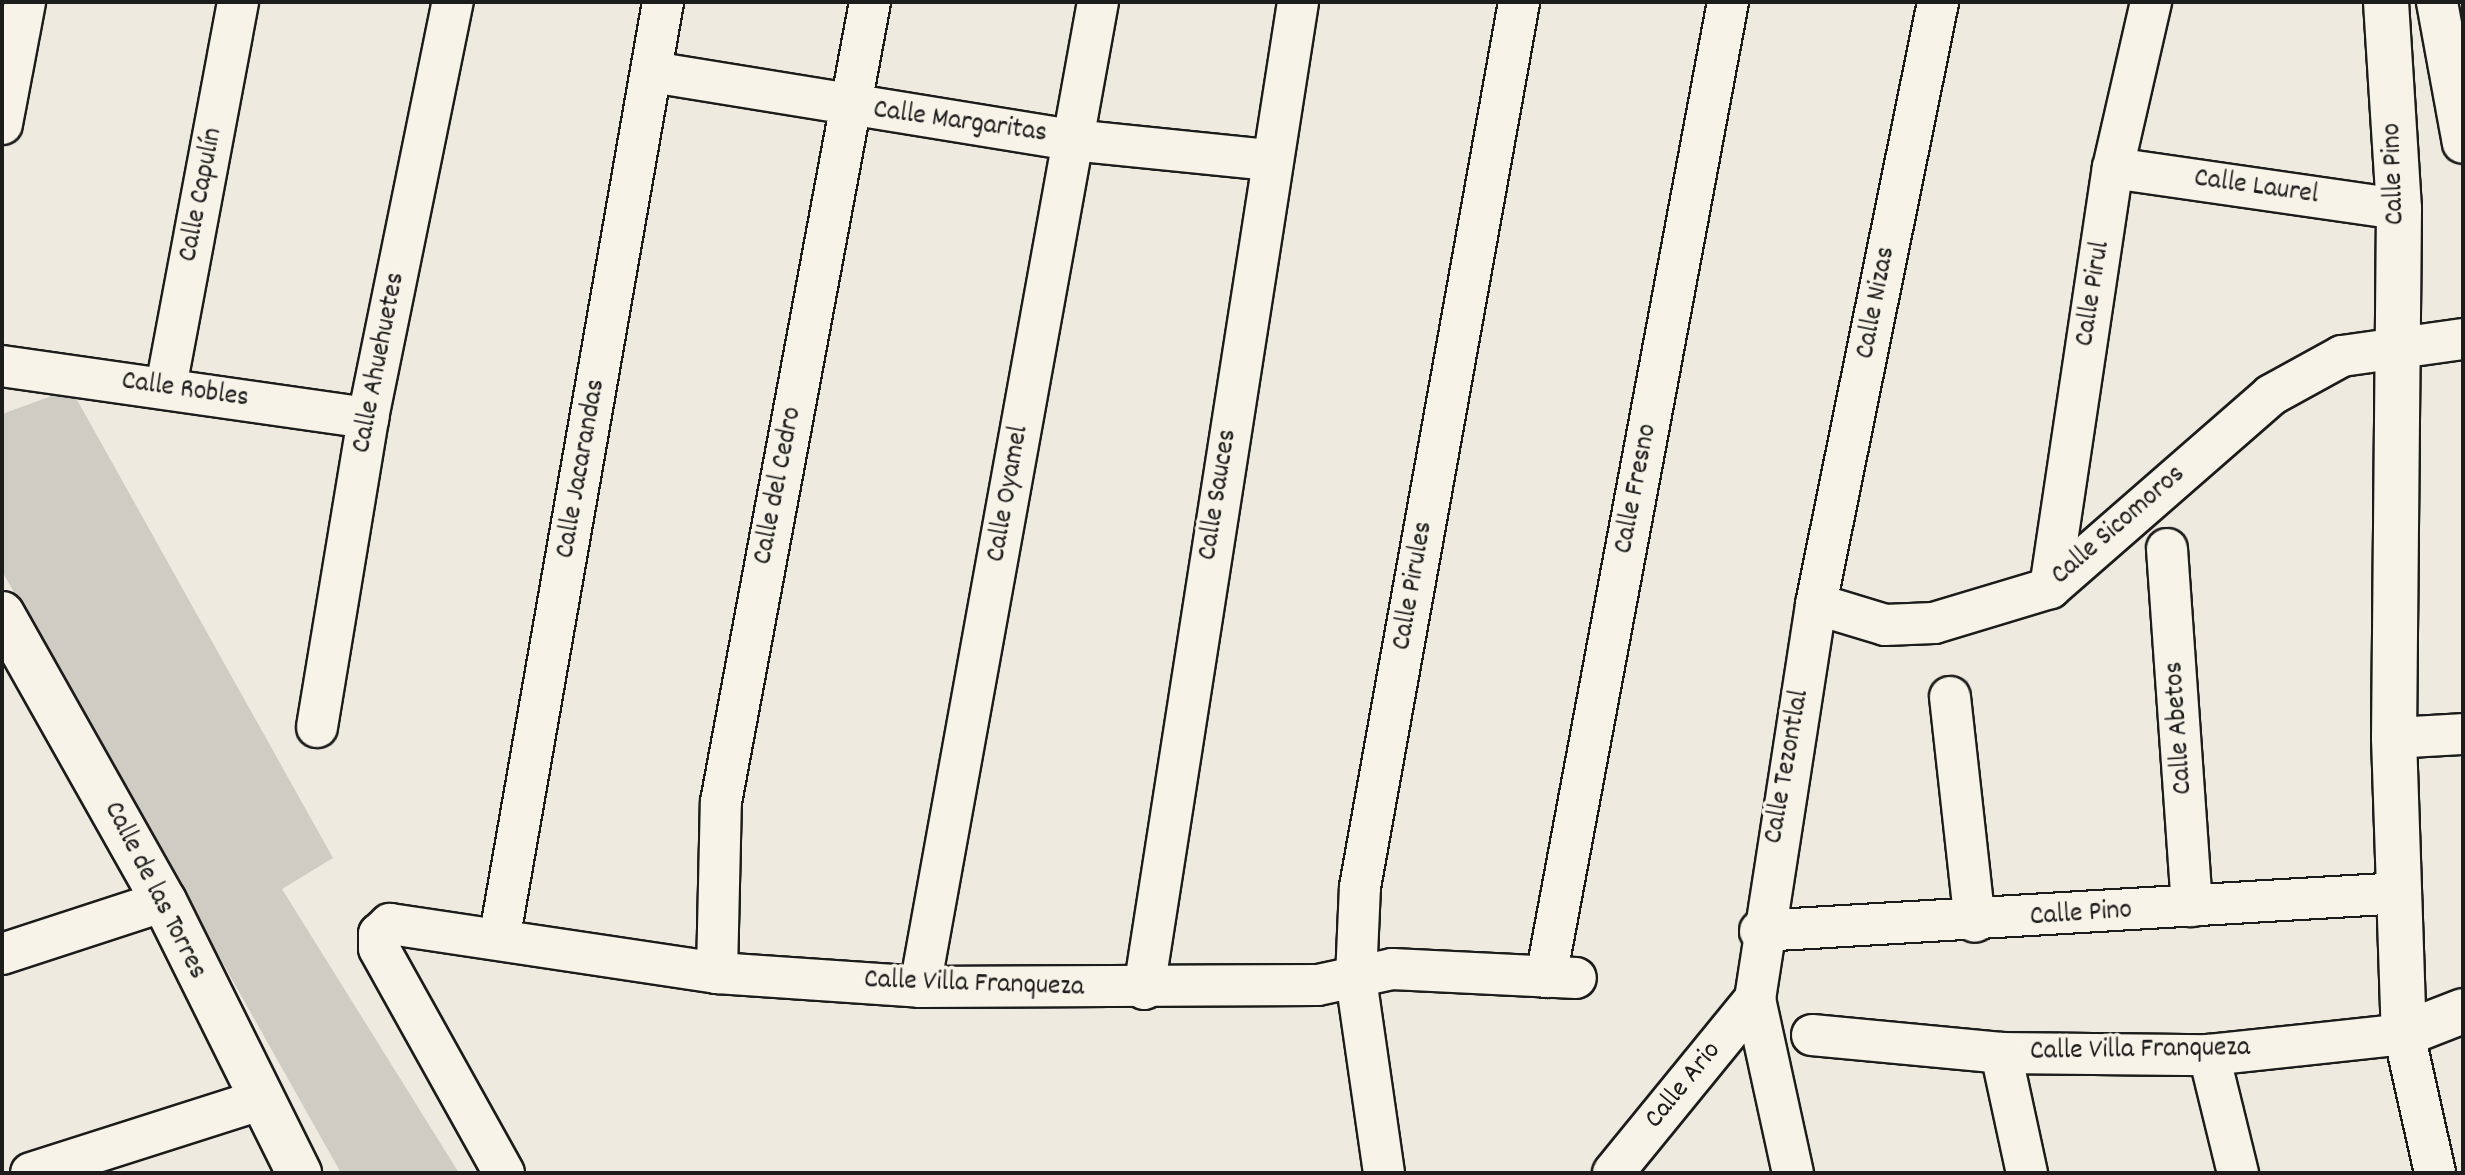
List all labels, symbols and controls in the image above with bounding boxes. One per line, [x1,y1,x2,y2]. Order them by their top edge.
street label: Calle Margaritas [871,94,1049,152]
street label: Calle Pino [2376,122,2414,226]
street label: Calle Capulín [173,125,231,265]
street label: Calle Laurel [2192,163,2320,213]
street label: Calle Pirul [2069,239,2119,349]
street label: Calle Nizas [1850,244,1904,362]
street label: Calle Ahuehuetes [346,270,414,456]
street label: Calle Robles [119,365,251,417]
street label: Calle Jacarandas [550,377,614,561]
street label: Calle del Cedro [747,404,811,568]
street label: Calle Fresno [1608,421,1666,557]
street label: Calle Oyamel [980,423,1038,565]
street label: Calle Sauces [1192,427,1246,563]
street label: Calle Sicomoros [2045,459,2193,593]
street label: Calle Pirules [1386,519,1442,653]
street label: Calle Abetos [2159,660,2201,796]
street label: Calle Tezontlal [1758,688,1818,846]
street label: Calle de las Torres [95,797,213,985]
street label: Calle Pino [2029,895,2133,935]
street label: Calle Villa Franqueza [863,964,1085,1006]
street label: Calle Villa Franqueza [2030,1032,2250,1070]
street label: Calle Ario [1639,1036,1729,1136]

